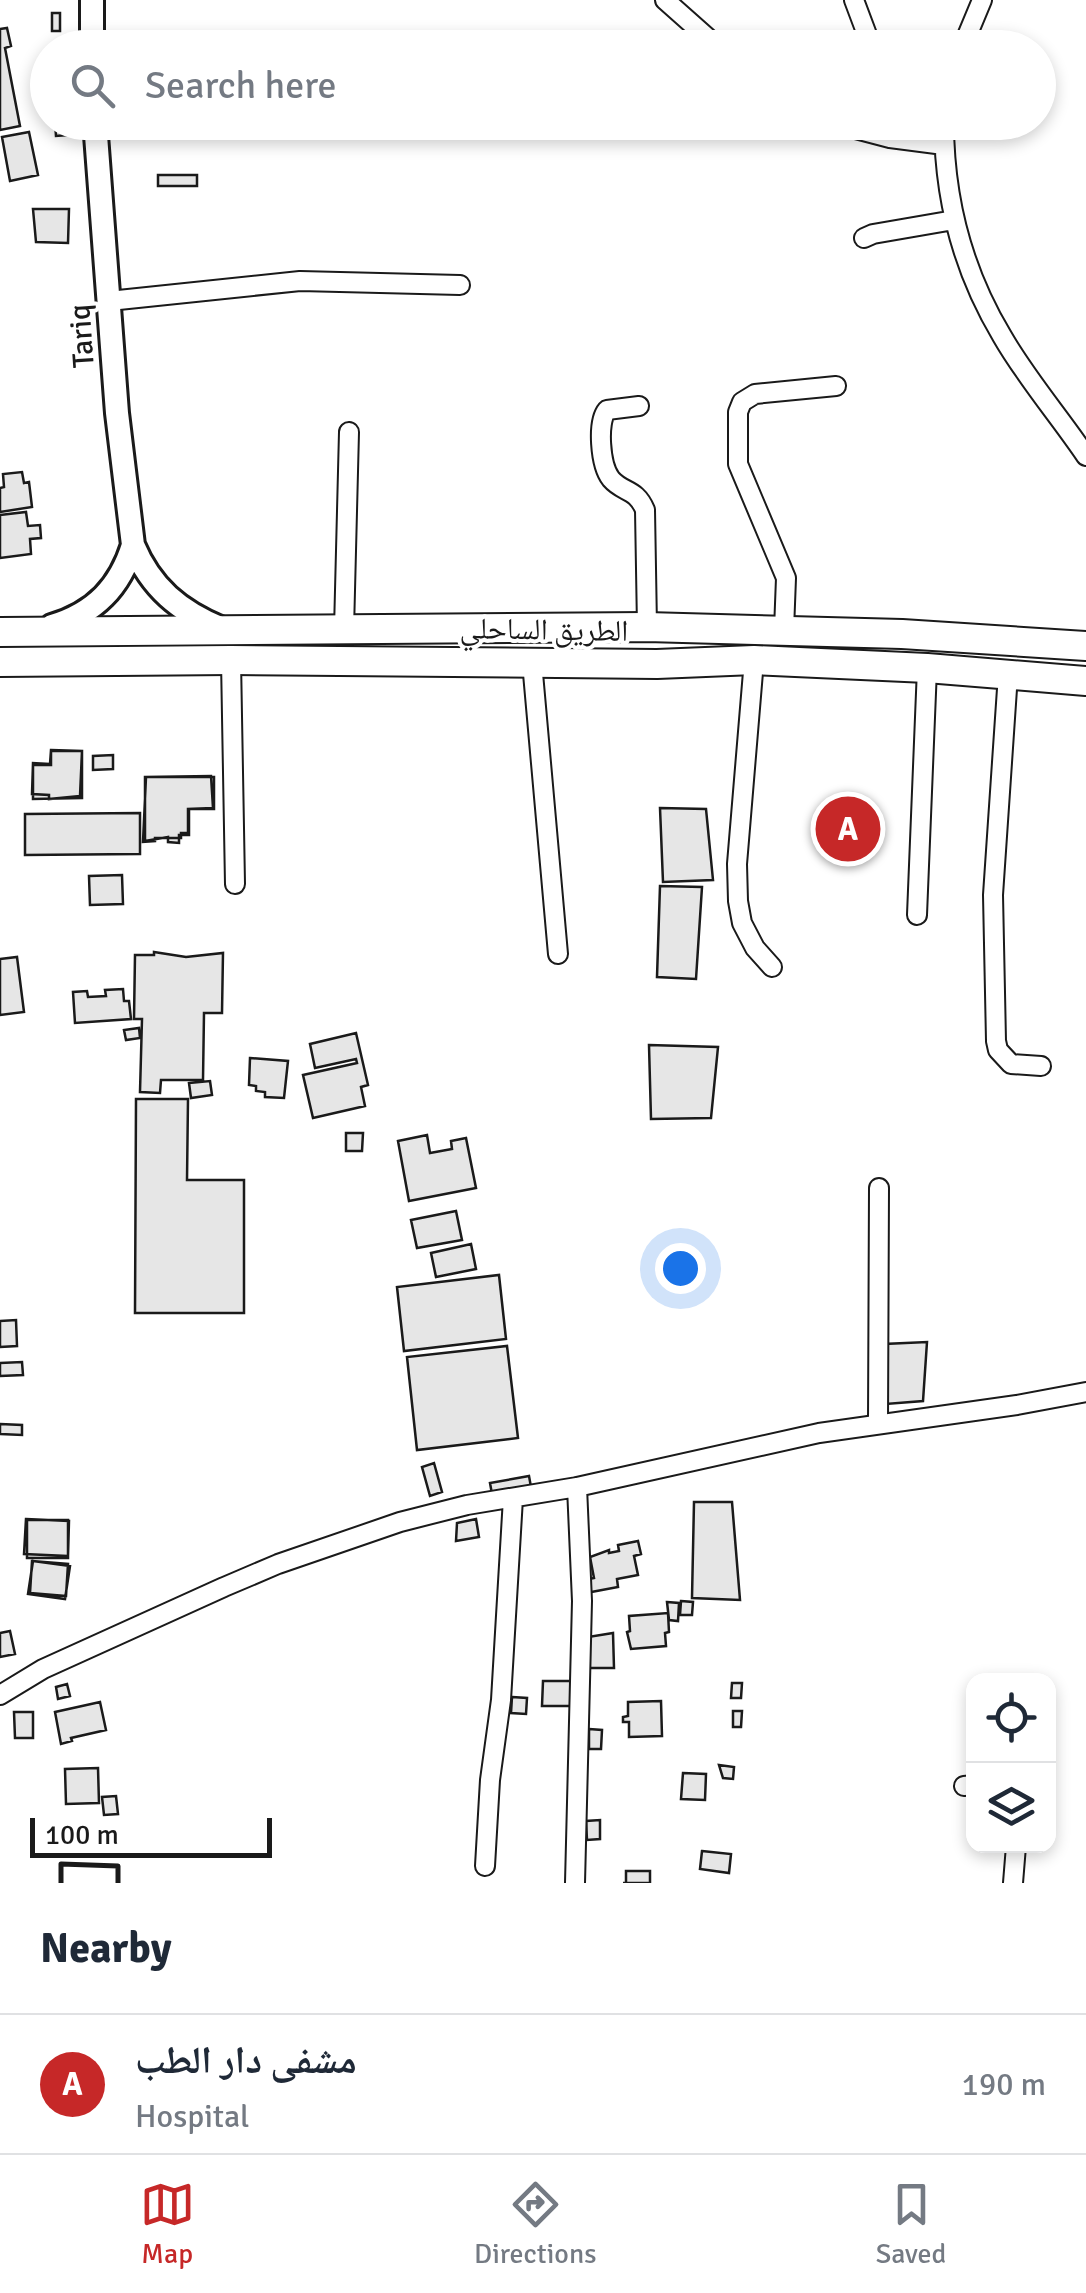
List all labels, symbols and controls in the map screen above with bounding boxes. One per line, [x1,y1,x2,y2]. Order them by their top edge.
search box [30,30,1056,140]
icon: search [65,58,120,113]
text: Search here [145,62,337,109]
street label: Tariq [61,303,103,369]
street label: الطريق الساحلي [459,610,629,655]
pin: A [816,792,880,866]
your location [655,1243,706,1294]
map controls [966,1673,1056,1853]
button: locate [966,1673,1056,1763]
button: layers [966,1763,1056,1853]
scale bar [30,1813,272,1858]
text: 100 m [45,1818,119,1852]
text: Nearby [40,1923,172,1974]
text: مشفى دار الطب [135,2037,357,2084]
text: A [62,2065,83,2104]
text: 190 m [962,2065,1046,2104]
text: Hospital [135,2097,250,2136]
tab: Map [140,2177,195,2271]
tab: Directions [474,2177,596,2271]
tab: Saved [876,2177,946,2271]

